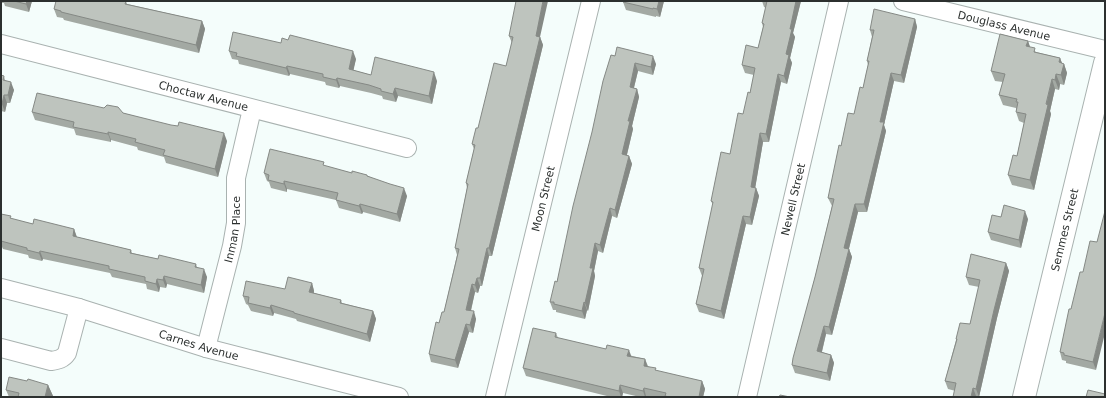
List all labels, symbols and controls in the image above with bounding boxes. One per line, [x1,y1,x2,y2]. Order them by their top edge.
street label: Douglass Avenue [956,8,1052,43]
street label: Choctaw Avenue [157,78,250,114]
street label: Newell Street [778,161,808,237]
street label: Moon Street [529,164,557,233]
street label: Semmes Street [1048,187,1081,273]
street label: Inman Place [222,196,243,264]
street label: Carnes Avenue [157,327,240,363]

